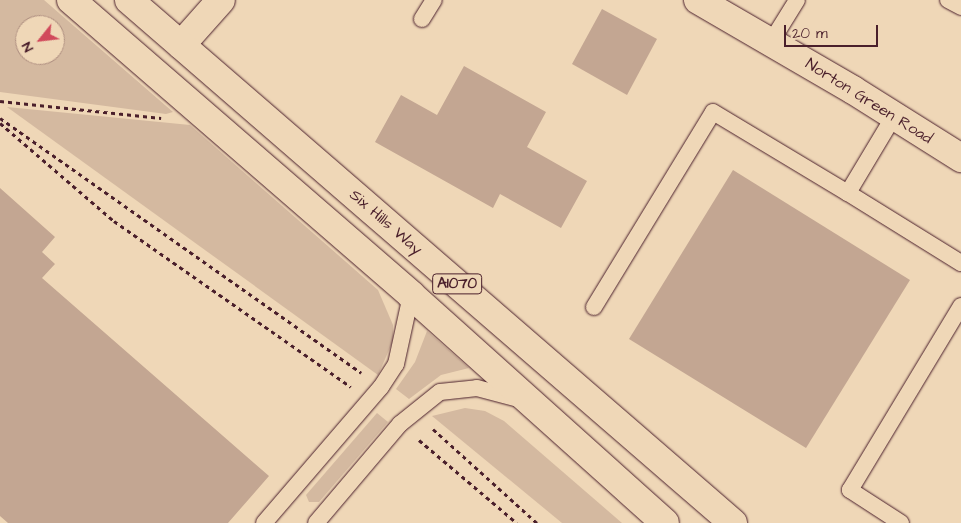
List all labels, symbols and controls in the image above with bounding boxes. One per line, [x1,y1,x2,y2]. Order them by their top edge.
north arrow [15,15,65,65]
scale bar [786,15,880,47]
text: 20 m [792,23,828,44]
text: N [17,38,39,55]
street label: Norton Green Road [802,54,936,148]
street label: Six Hills Way [346,185,426,259]
road number: A1070 [432,272,482,296]

